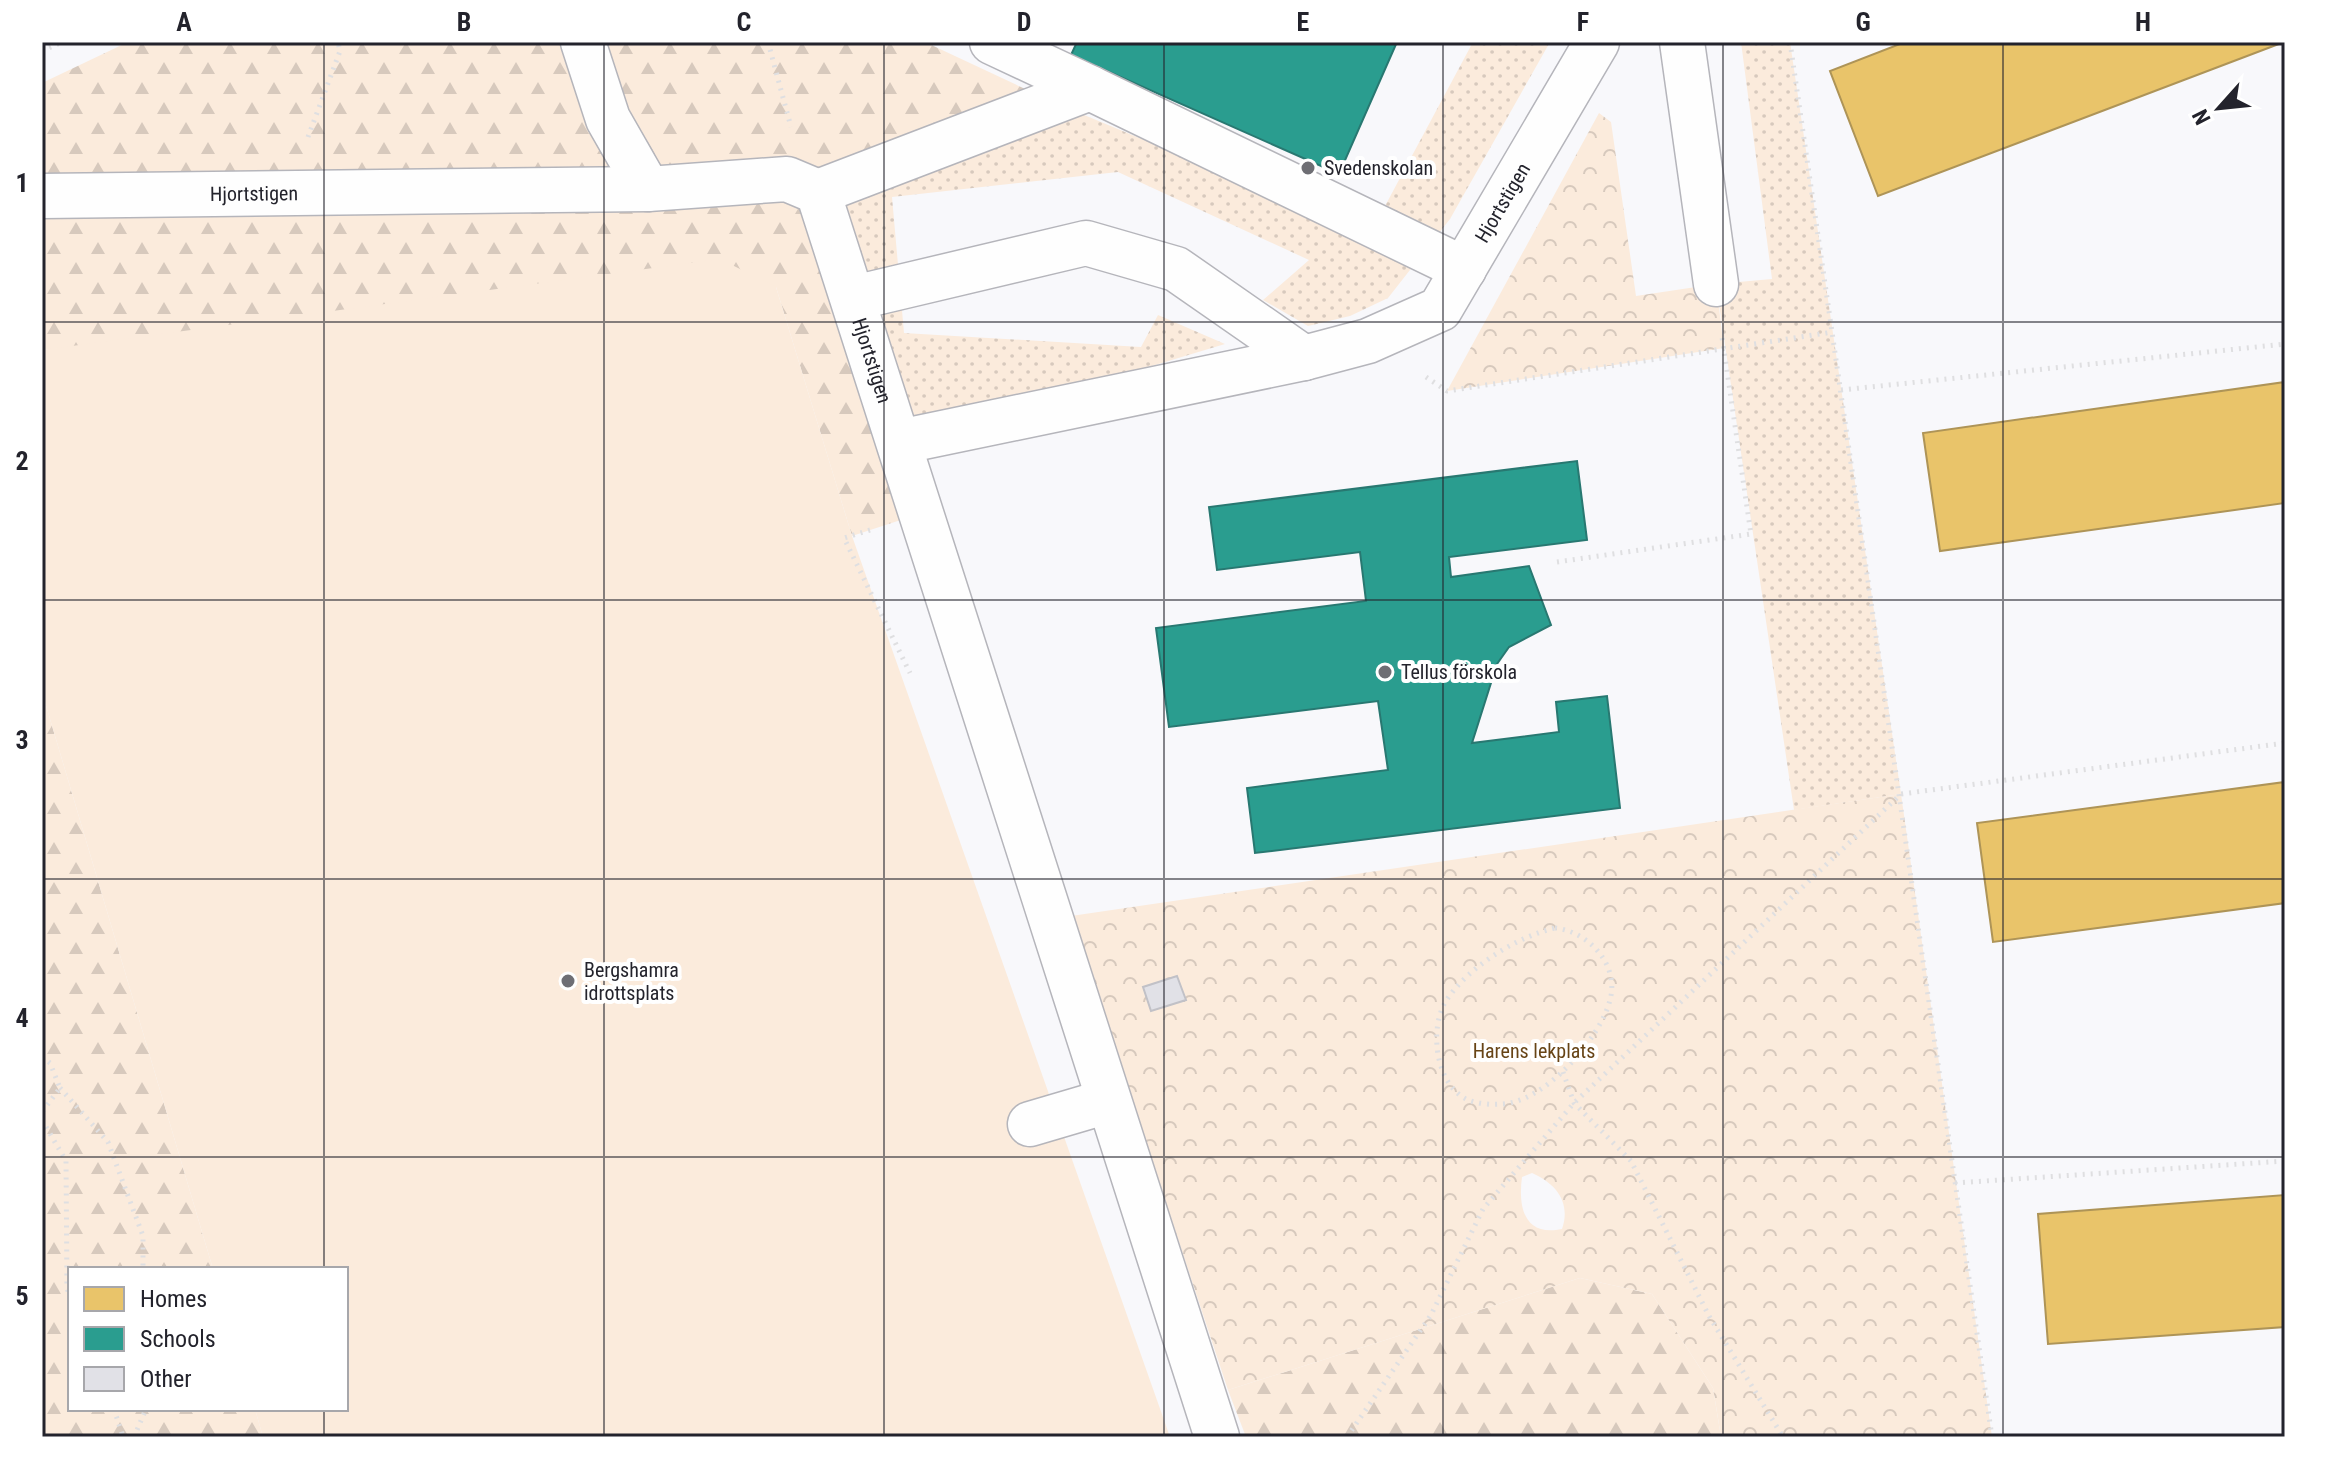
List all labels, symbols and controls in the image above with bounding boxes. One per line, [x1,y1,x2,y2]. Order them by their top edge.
text: A [176,7,192,37]
text: B [457,7,471,37]
text: C [737,7,752,37]
text: D [1017,7,1031,37]
text: E [1297,7,1310,37]
text: F [1577,7,1589,37]
text: G [1855,7,1871,37]
text: H [2135,7,2151,37]
north arrow [2179,68,2259,148]
text: N [2187,105,2216,129]
place label: Svedenskolan [1324,156,1433,180]
marker: Svedenskolan [1299,159,1317,177]
street label: Hjortstigen [1470,159,1535,247]
text: 1 [15,168,29,198]
street label: Hjortstigen [210,181,298,206]
street label: Hjortstigen [847,315,897,406]
text: 2 [15,446,29,476]
place label: Tellus förskola [1401,660,1517,684]
marker: Tellus förskola [1376,663,1394,681]
text: 3 [15,725,29,755]
place label: Bergshamra idrottsplats [584,958,679,1005]
marker: Bergshamra idrottsplats [559,972,577,990]
text: 4 [15,1003,29,1033]
park label: Harens lekplats [1473,1039,1595,1063]
legend [68,1267,348,1411]
text: 5 [15,1281,29,1311]
text: Homes [140,1285,207,1313]
text: Schools [140,1325,216,1353]
text: Other [140,1365,192,1393]

